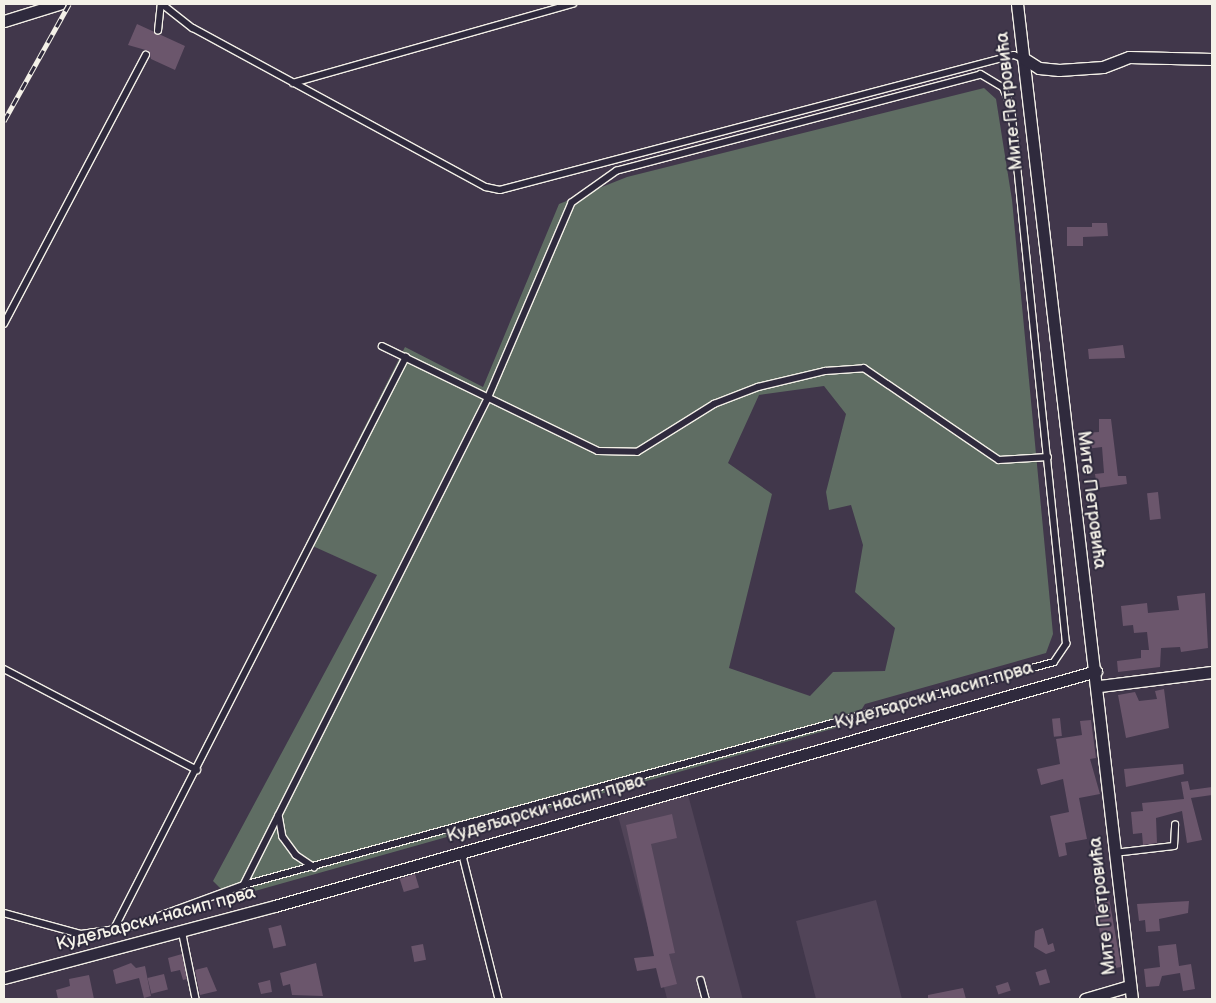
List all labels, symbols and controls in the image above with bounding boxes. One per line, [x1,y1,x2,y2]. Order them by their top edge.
street label: Мите Петровића [992,31,1028,171]
street label: Мите Петровића [1072,430,1110,570]
street label: Кудељарски насип прва [832,657,1036,735]
street label: Кудељарски насип прва [444,770,648,848]
street label: Мите Петровића [1085,836,1121,976]
street label: Кудељарски насип прва [54,882,258,956]

